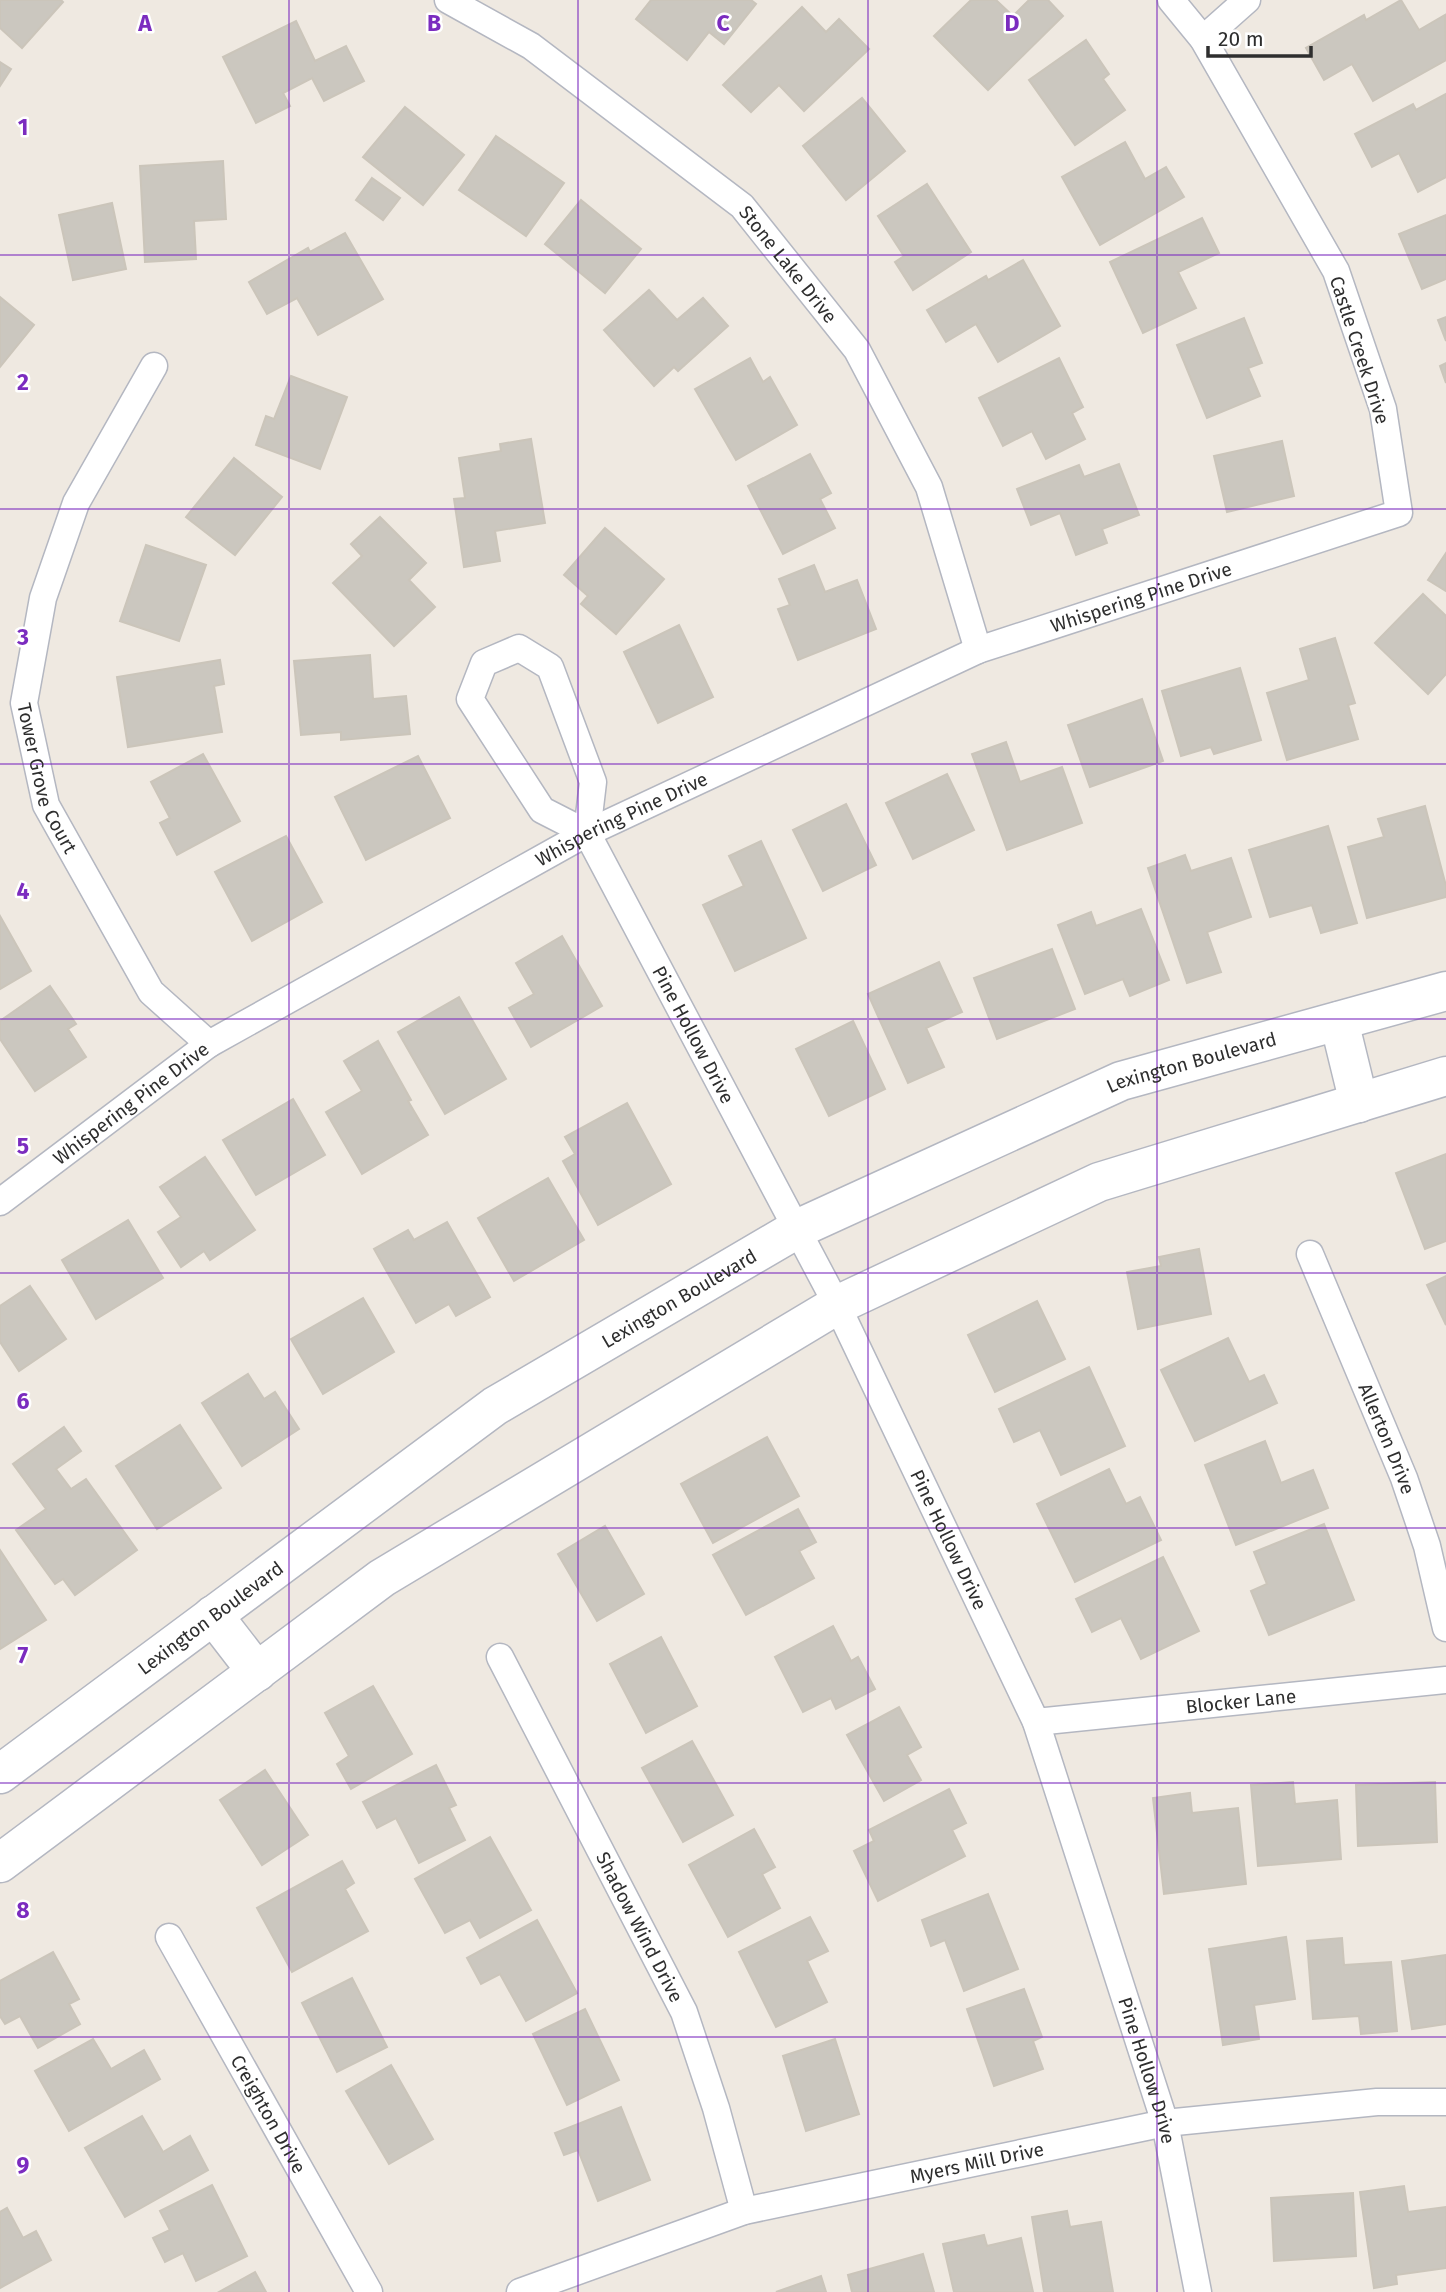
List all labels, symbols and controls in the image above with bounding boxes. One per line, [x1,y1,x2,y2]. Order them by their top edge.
text: A [137,9,152,37]
text: B [427,9,441,37]
text: C [716,9,730,37]
text: D [1005,9,1020,37]
scale bar [1208,14,1311,58]
text: 20 m [1218,26,1264,52]
text: 1 [18,113,28,141]
street label: Stone Lake Drive [734,201,842,328]
street label: Castle Creek Drive [1325,273,1394,427]
text: 2 [17,368,29,396]
street label: Whispering Pine Drive [1048,557,1235,638]
text: 3 [16,623,29,651]
street label: Tower Grove Court [12,701,82,858]
street label: Whispering Pine Drive [531,767,711,871]
text: 4 [17,877,30,905]
street label: Pine Hollow Drive [647,962,739,1107]
street label: Lexington Boulevard [1103,1027,1279,1098]
street label: Whispering Pine Drive [49,1037,213,1170]
text: 5 [17,1132,29,1160]
street label: Lexington Boulevard [598,1244,761,1353]
street label: Allerton Drive [1353,1380,1420,1497]
text: 6 [17,1387,30,1415]
street label: Pine Hollow Drive [905,1466,992,1613]
street label: Lexington Boulevard [133,1556,288,1680]
text: 7 [18,1641,29,1669]
street label: Blocker Lane [1185,1684,1297,1719]
street label: Shadow Wind Drive [591,1848,688,2006]
text: 8 [16,1896,30,1924]
street label: Pine Hollow Drive [1113,1994,1180,2146]
street label: Creighton Drive [226,2051,311,2177]
street label: Myers Mill Drive [908,2138,1046,2188]
text: 9 [17,2151,30,2179]

